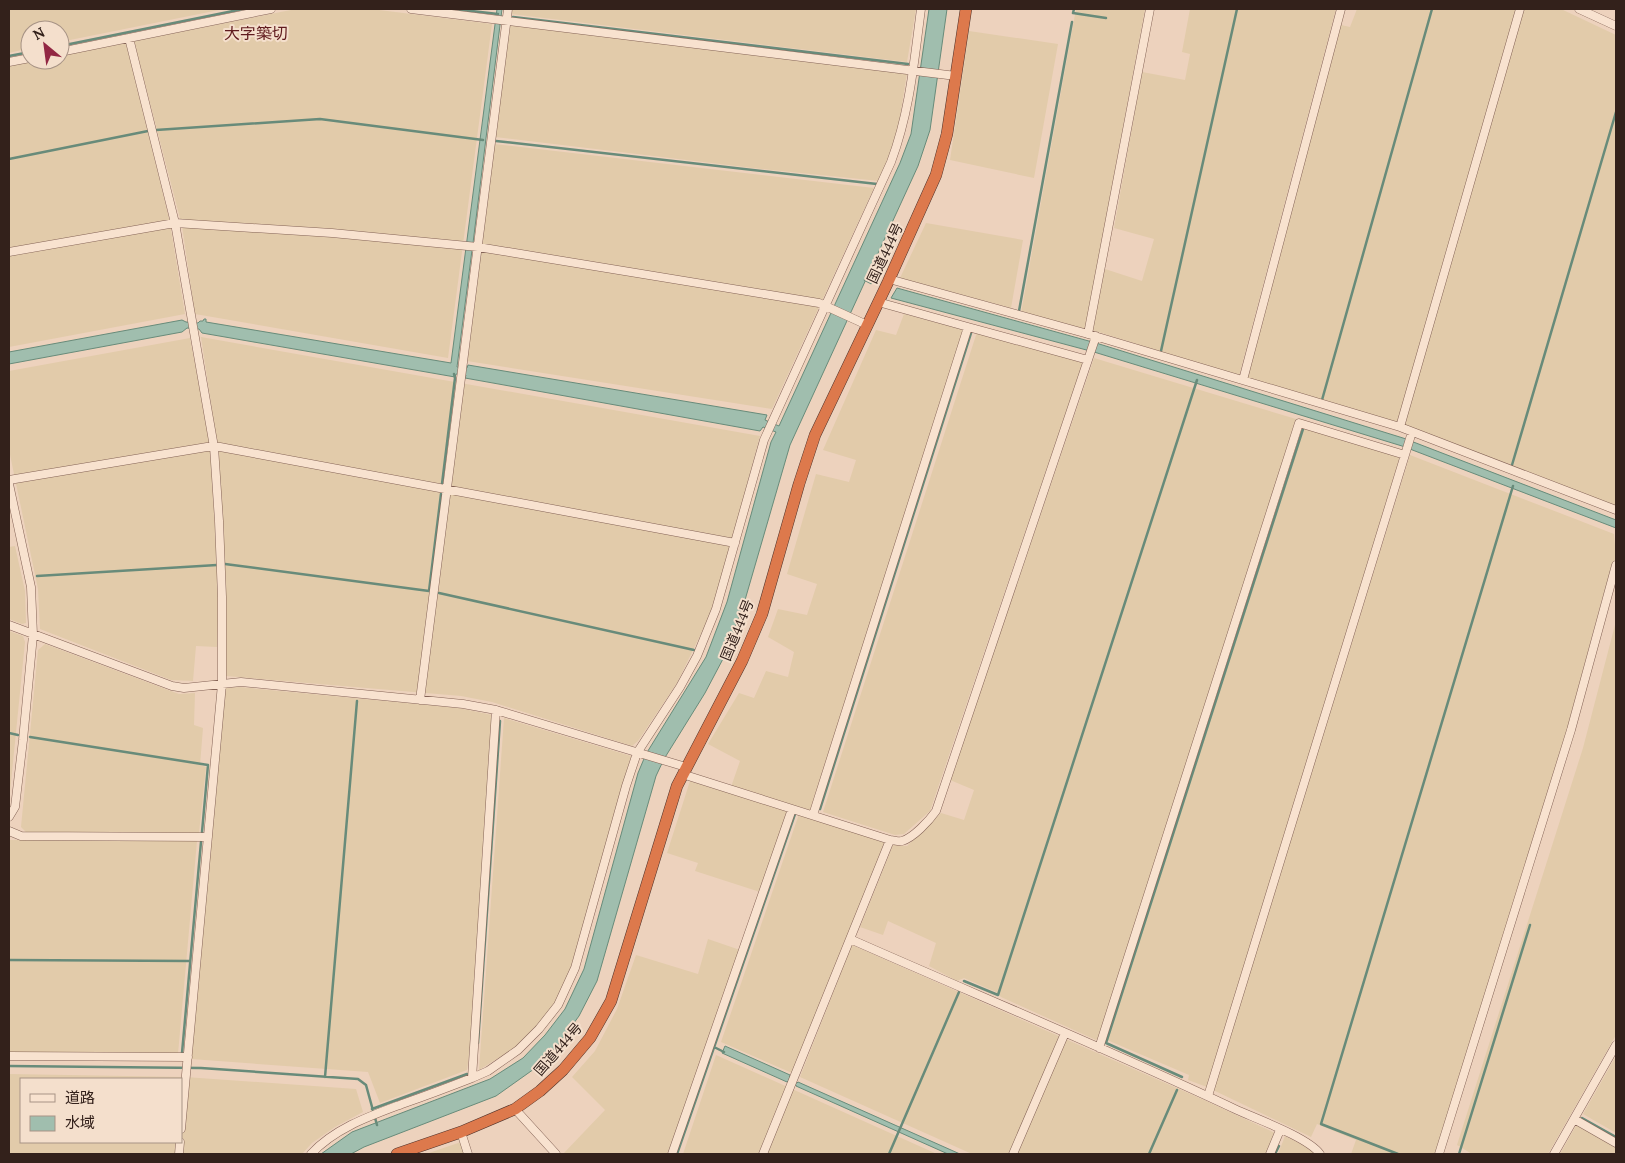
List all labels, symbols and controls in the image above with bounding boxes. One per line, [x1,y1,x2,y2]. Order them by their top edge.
north arrow [20,20,70,70]
text: N [30,23,48,44]
district label: 大字築切 [224,23,288,43]
street label: 国道444号 [863,220,907,286]
street label: 国道444号 [717,597,757,663]
street label: 国道444号 [530,1019,586,1079]
legend [20,1078,182,1143]
text: 道路 [65,1088,95,1107]
text: 水域 [65,1113,95,1132]

